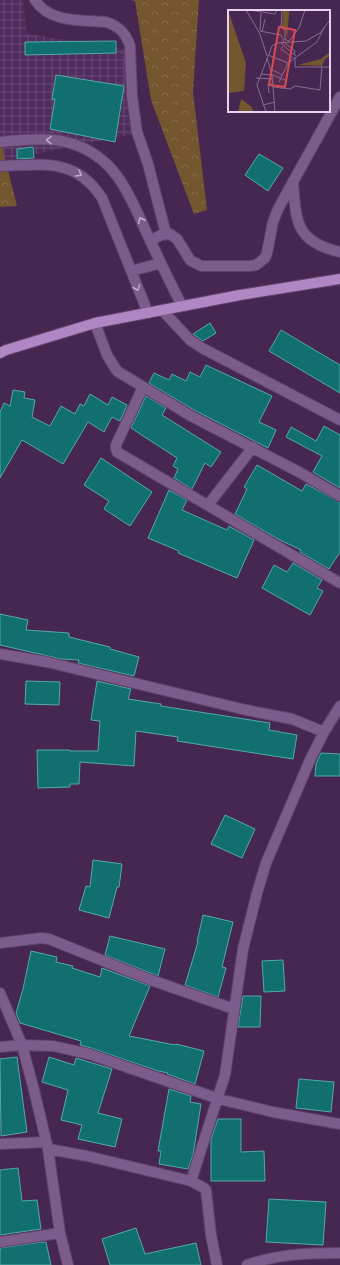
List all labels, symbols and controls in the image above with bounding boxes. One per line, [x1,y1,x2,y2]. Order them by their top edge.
inset map [228,10,330,112]
one-way arrow [46,136,52,144]
one-way arrow [75,170,82,177]
one-way arrow [138,217,146,224]
one-way arrow [133,284,141,291]

